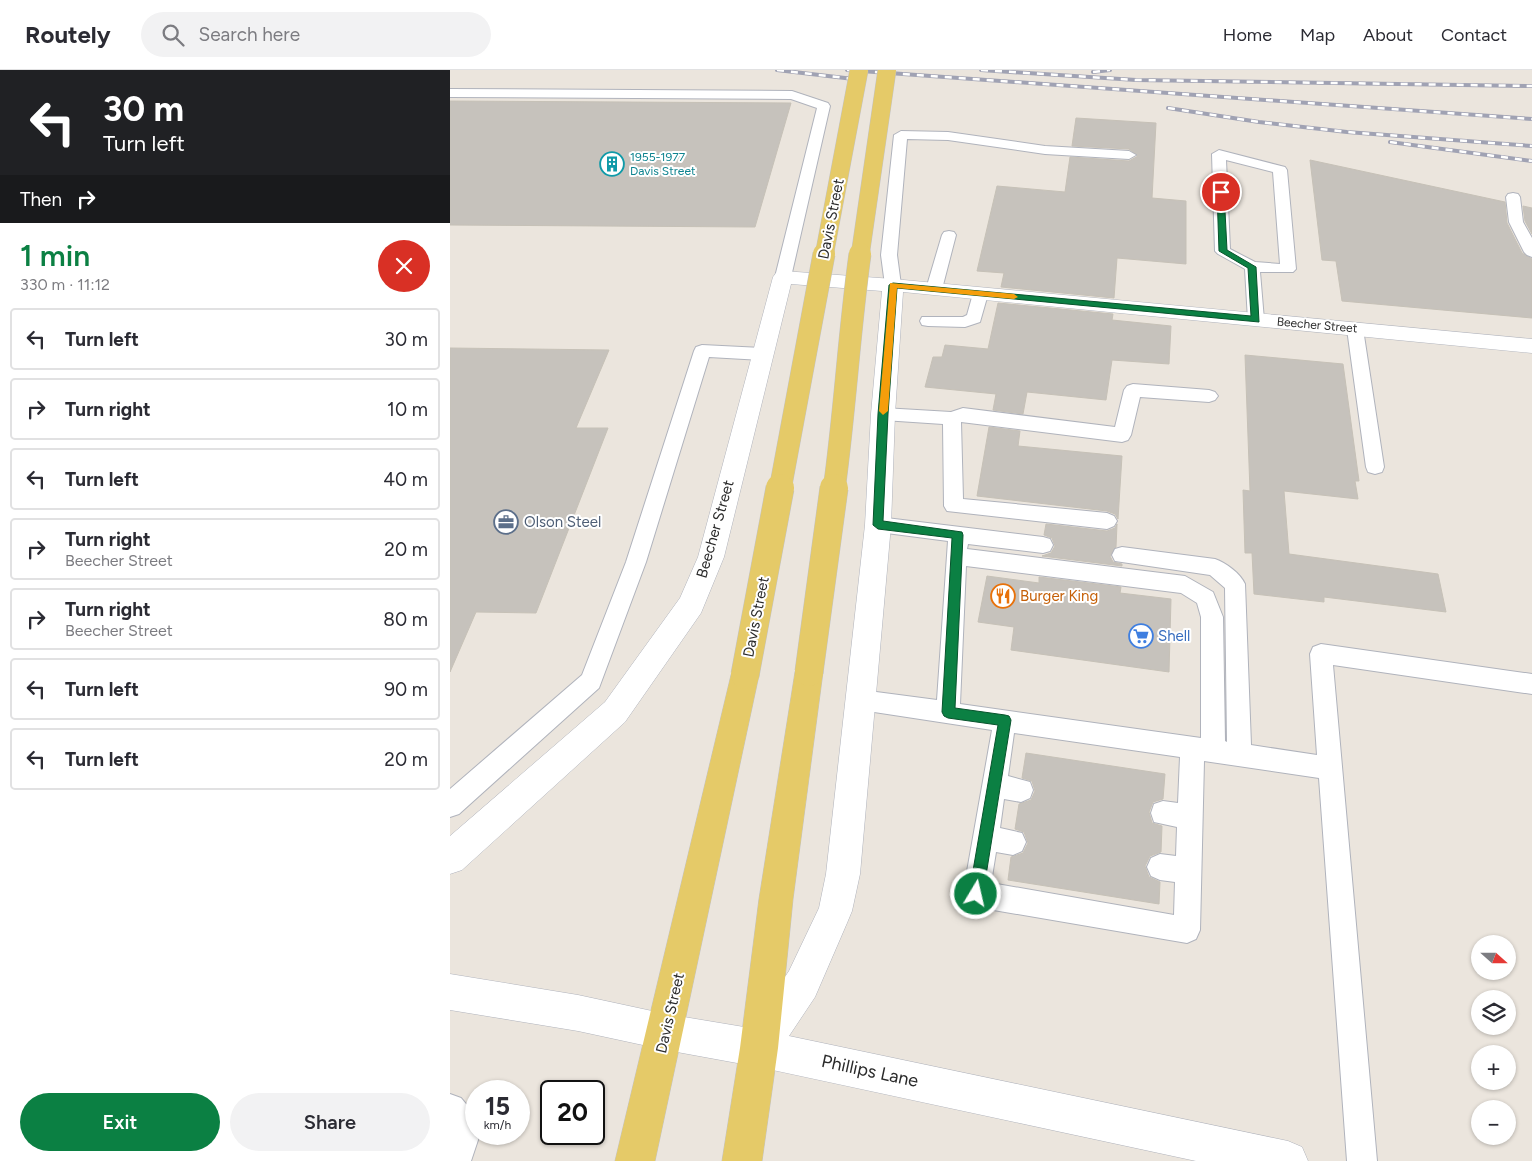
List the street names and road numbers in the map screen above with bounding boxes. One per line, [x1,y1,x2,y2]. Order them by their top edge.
street label: Davis Street [814,177,848,261]
street label: Beecher Street [1276,315,1358,336]
street label: Beecher Street [692,478,738,580]
street label: Davis Street [739,575,773,659]
street label: Davis Street [652,971,688,1055]
street label: Phillips Lane [819,1050,921,1092]

